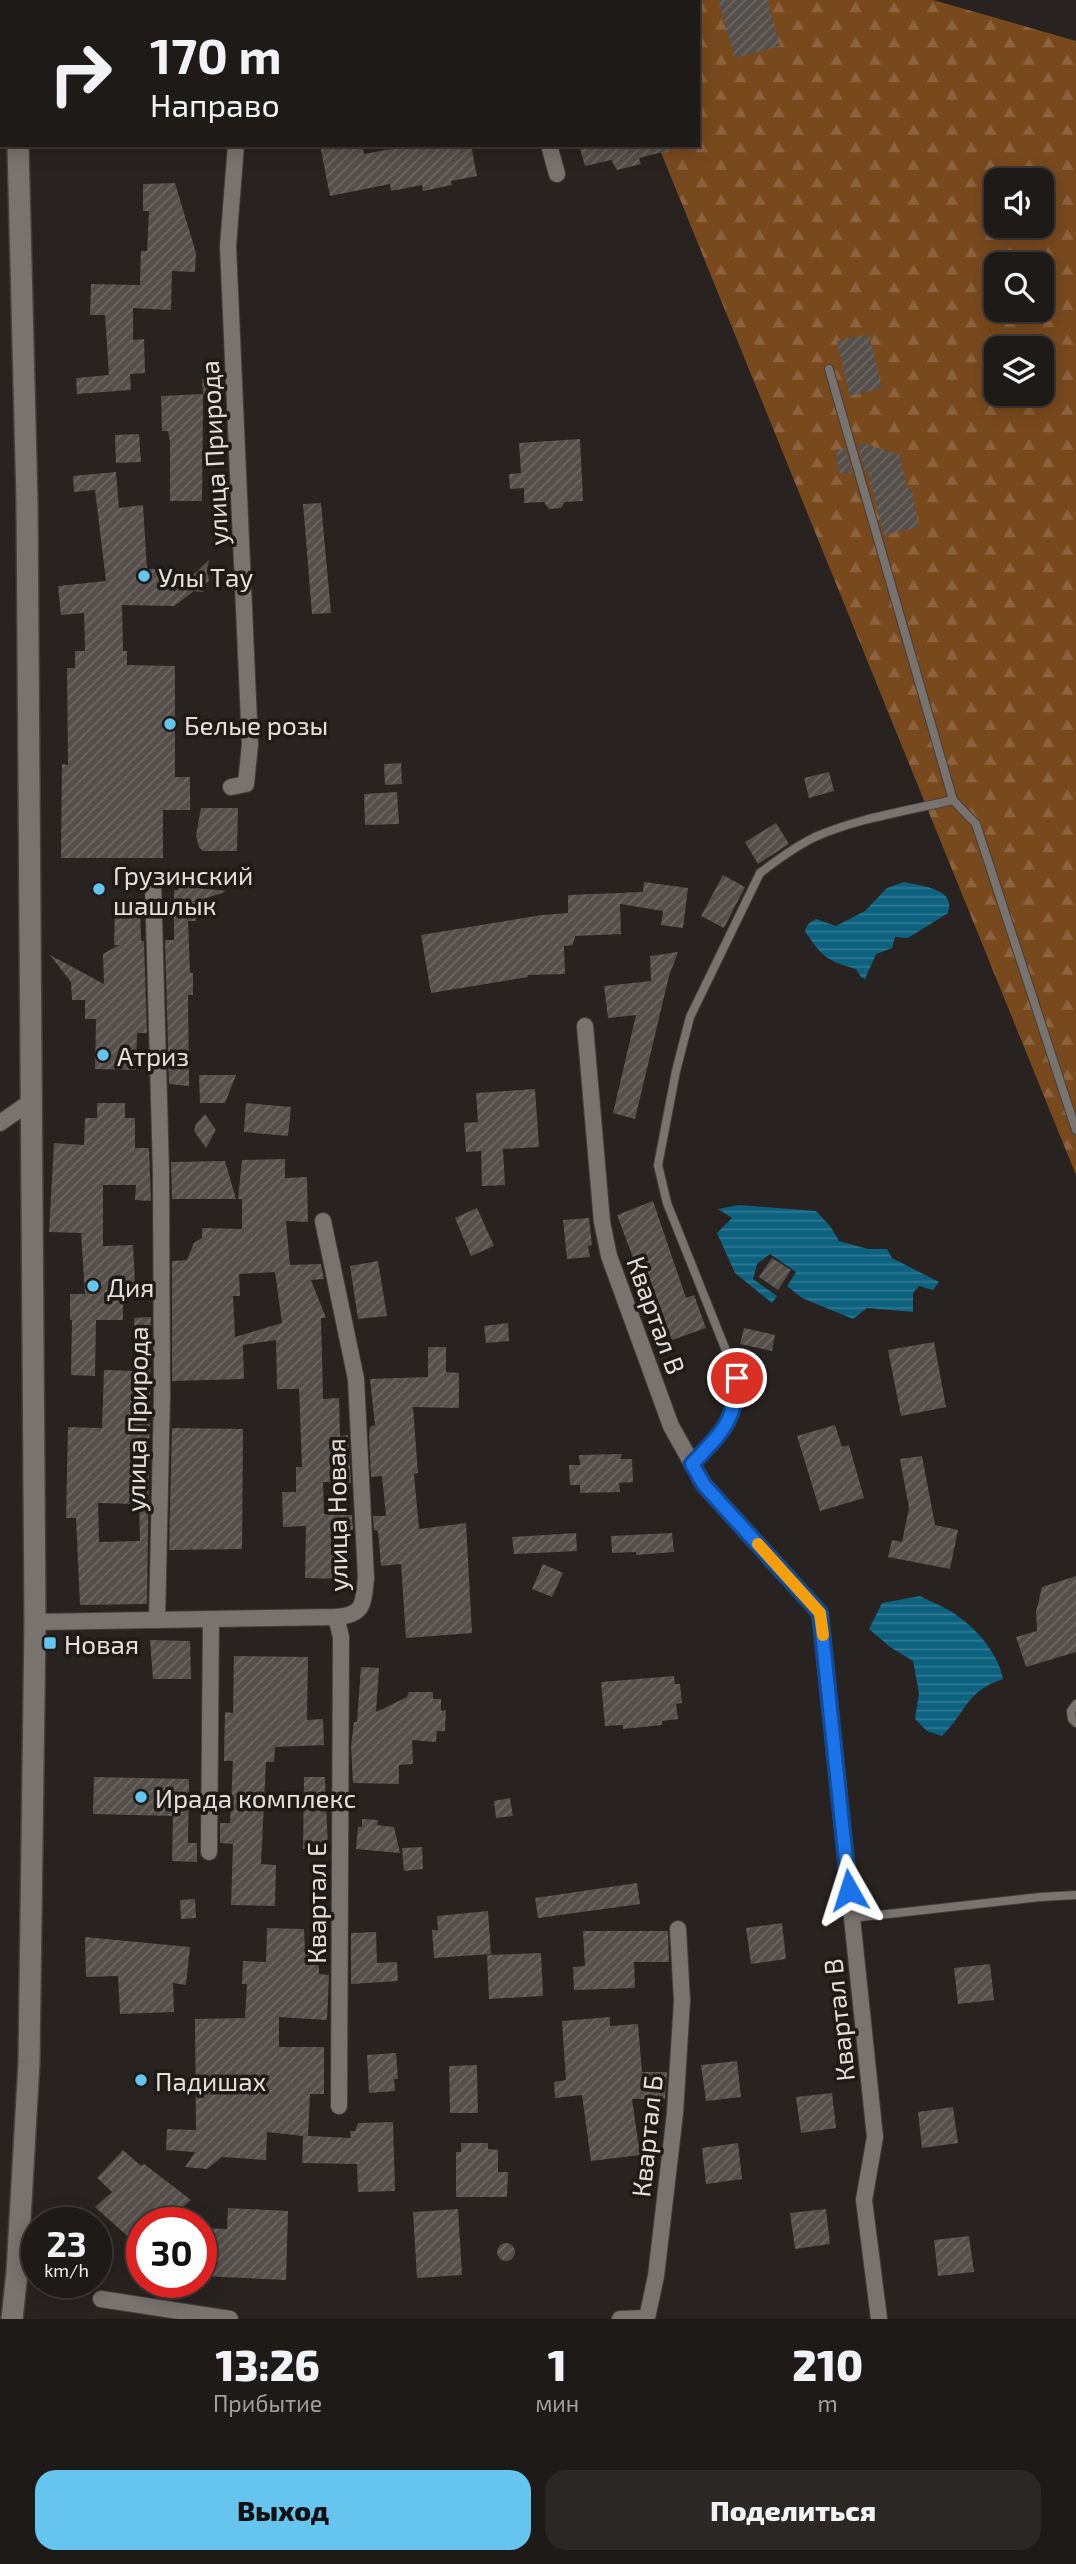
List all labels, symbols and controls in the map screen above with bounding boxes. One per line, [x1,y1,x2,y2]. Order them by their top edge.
text: 170 m [150,25,282,84]
icon: right [35,28,126,119]
text: Направо [150,85,280,123]
map controls [984,168,1054,406]
button: sound [984,168,1054,238]
button: search [984,252,1054,322]
button: layers [984,336,1054,406]
street label: улица Природа [193,360,234,546]
place label: Улы Тау [158,561,253,593]
marker: Улы Тау [136,568,152,584]
place label: Белые розы [184,709,328,740]
marker: Белые розы [162,716,178,732]
place label: Грузинский шашлык [113,859,253,920]
marker: Грузинский шашлык [91,881,107,897]
place label: Атриз [117,1040,189,1071]
marker: Атриз [95,1047,111,1063]
street label: Квартал В [621,1252,693,1378]
place label: Дия [107,1271,154,1302]
marker: Дия [85,1278,101,1294]
street label: улица Природа [119,1326,154,1512]
pin [707,1348,767,1408]
icon: arrive [718,1359,756,1397]
street label: улица Новая [319,1438,354,1592]
place label: Новая [64,1628,139,1659]
marker: Новая [42,1635,58,1651]
place label: Ирада комплекс [155,1782,356,1813]
marker: Ирада комплекс [133,1789,149,1805]
street label: Квартал Е [300,1842,331,1964]
position arrow [812,1853,886,1927]
street label: Квартал В [816,1957,860,2083]
place label: Падишах [155,2065,267,2096]
marker: Падишах [133,2072,149,2088]
street label: Квартал Б [624,2073,668,2199]
speed limit sign: 30 [126,2207,217,2298]
text: 23 [46,2222,87,2264]
text: km/h [44,2259,89,2281]
text: 13:26 [215,2339,320,2389]
text: 1 [548,2339,567,2389]
text: 210 [792,2339,863,2389]
text: Прибытие [213,2389,322,2417]
text: мин [535,2389,579,2417]
text: m [818,2389,838,2417]
button: Выход [35,2470,531,2550]
button: Поделиться [545,2470,1041,2550]

